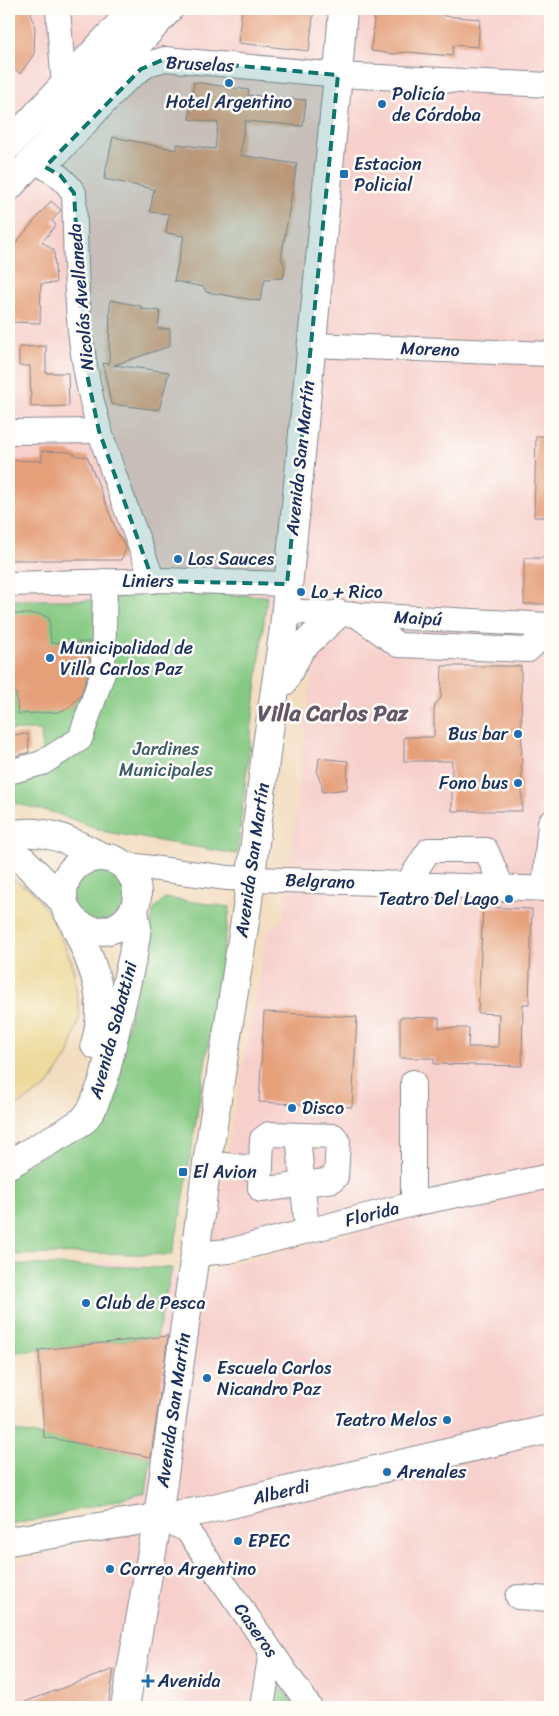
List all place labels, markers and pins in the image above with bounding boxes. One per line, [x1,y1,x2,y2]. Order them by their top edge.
marker: Hotel Argentino [223,77,235,89]
place label: Policía de Córdoba [392,78,481,131]
place label: Hotel Argentino [166,86,292,118]
marker: Policía de Córdoba [376,98,388,110]
place label: Estacion Policial [354,148,422,201]
marker: Estacion Policial [338,168,350,180]
place label: Los Sauces [188,543,275,575]
marker: Los Sauces [172,553,184,565]
place label: Lo + Rico [311,576,383,608]
marker: Lo + Rico [295,586,307,598]
place label: Municipalidad de Villa Carlos Paz [60,632,193,685]
marker: Municipalidad de Villa Carlos Paz [44,652,56,664]
place label: Bus bar [448,718,510,750]
marker: Bus bar [512,728,524,740]
place label: Fono bus [439,767,509,799]
marker: Fono bus [512,777,524,789]
place label: Teatro Del Lago [378,883,499,915]
marker: Teatro Del Lago [503,893,515,905]
place label: Disco [302,1092,344,1124]
marker: Disco [286,1102,298,1114]
place label: El Avion [193,1156,257,1188]
marker: El Avion [177,1166,189,1178]
place label: Club de Pesca [96,1287,206,1319]
marker: Club de Pesca [80,1297,92,1309]
place label: Escuela Carlos Nicandro Paz [217,1352,332,1405]
marker: Escuela Carlos Nicandro Paz [201,1372,213,1384]
place label: Teatro Melos [335,1404,438,1436]
marker: Teatro Melos [441,1414,453,1426]
place label: Arenales [396,1456,467,1488]
marker: Arenales [381,1466,393,1478]
place label: EPEC [248,1525,290,1557]
marker: EPEC [232,1535,244,1547]
place label: Correo Argentino [120,1553,256,1585]
marker: Correo Argentino [104,1563,116,1575]
place label: Avenida [157,1665,221,1697]
marker: Avenida [142,1675,154,1687]

